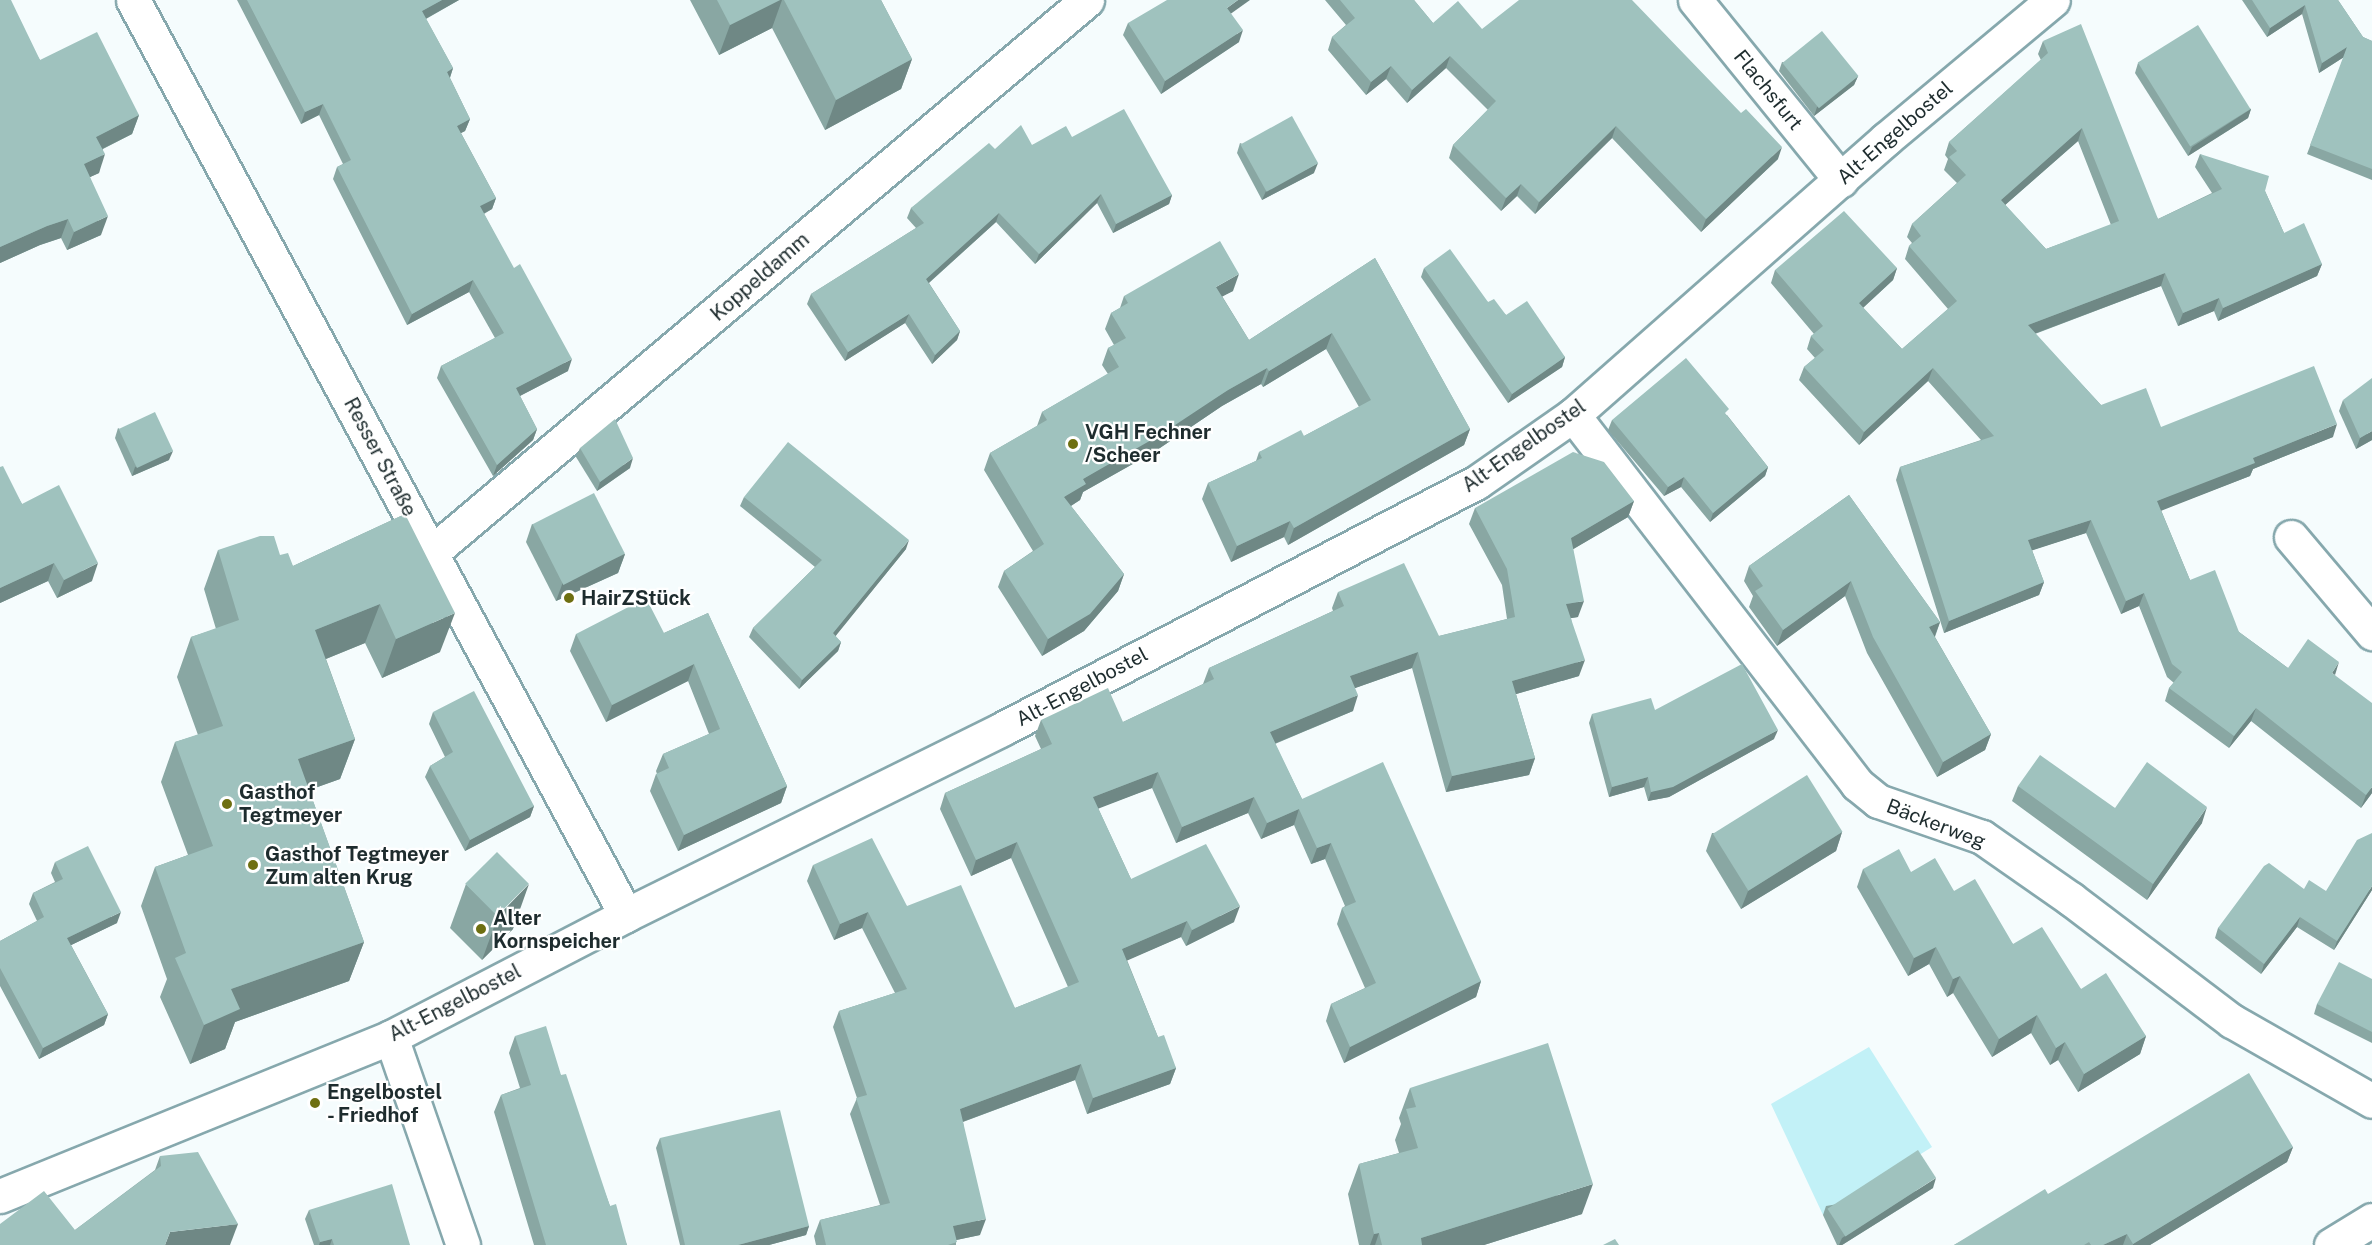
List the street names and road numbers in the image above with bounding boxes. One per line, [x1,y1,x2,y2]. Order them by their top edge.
street label: Flachsfurt [1728,45,1808,135]
street label: Alt-Engelbostel [1832,76,1958,190]
street label: Koppeldamm [706,228,814,326]
street label: Resser Straße [339,393,421,521]
street label: Alt-Engelbostel [1458,394,1590,498]
street label: Alt-Engelbostel [1012,642,1152,732]
street label: Bäckerweg [1883,794,1989,854]
street label: Alt-Engelbostel [385,959,525,1047]

